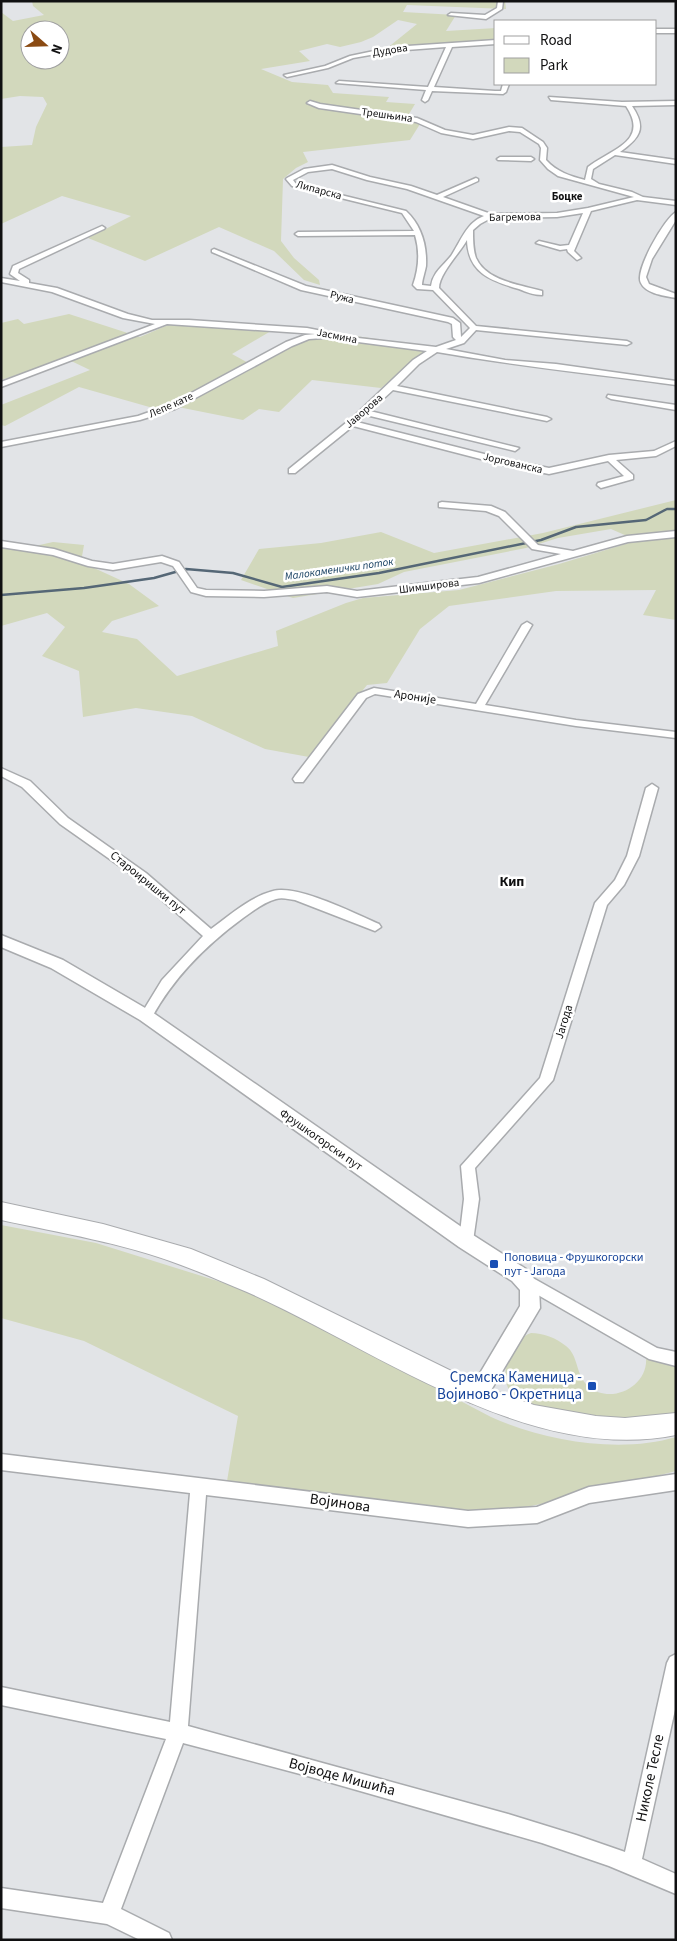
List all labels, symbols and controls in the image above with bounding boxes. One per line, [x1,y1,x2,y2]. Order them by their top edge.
north arrow [20,20,70,70]
legend [494,20,657,85]
text: Road [540,30,572,51]
street label: Дудова [372,40,408,60]
text: N [45,41,67,57]
text: Park [540,55,569,76]
street label: Трешњина [360,104,414,126]
street label: Липарска [294,177,344,203]
district label: Боцке [552,189,583,204]
street label: Багремова [489,209,541,225]
street label: Ружа [328,287,356,307]
street label: Јасмина [316,325,358,347]
street label: Лепе кате [146,388,196,421]
street label: Јаворова [342,390,386,432]
street label: Јоргованска [482,449,544,477]
water label: Малокаменички поток [284,554,395,584]
street label: Шимширова [398,575,460,597]
street label: Ароније [393,685,437,709]
street label: Староиришки пут [106,847,190,919]
district label: Кип [500,872,524,892]
street label: Јагода [551,1003,577,1041]
street label: Фрушкогорски пут [276,1105,366,1175]
place label: Поповица - Фрушкогорски пут - Јагода [504,1249,644,1280]
marker: Поповица - Фрушкогорски пут - Јагода [488,1258,500,1270]
place label: Сремска Каменица - Војиново - Окретница [437,1367,582,1405]
marker: Сремска Каменица - Војиново - Окретница [586,1380,598,1392]
street label: Војинова [308,1488,372,1518]
street label: Николе Тесле [630,1732,670,1824]
street label: Војводе Мишића [286,1753,398,1801]

